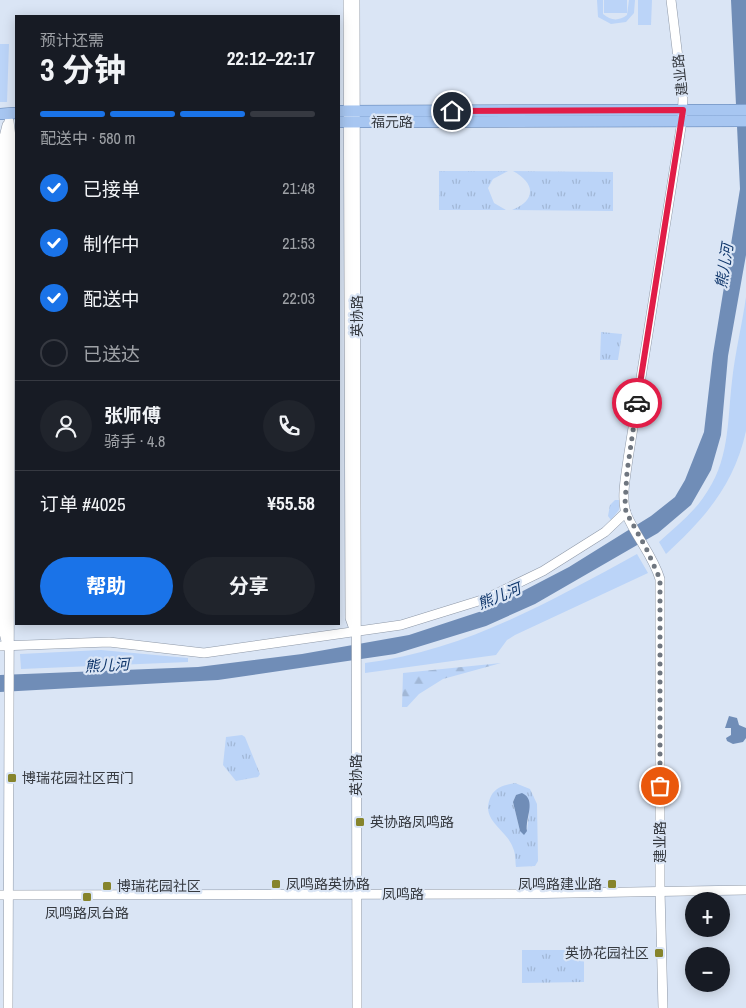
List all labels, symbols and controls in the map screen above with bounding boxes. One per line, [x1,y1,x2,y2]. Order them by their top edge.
text: 预计还需 [40,29,104,51]
text: 22:12–22:17 [227,45,315,71]
text: 3 分钟 [40,48,126,91]
street label: 建业路 [669,53,691,97]
pin [431,90,473,132]
icon: home [438,97,466,125]
street label: 福元路 [371,113,413,131]
text: 配送中 · 580 m [40,127,135,149]
icon: check [40,174,68,202]
text: 已接单 [83,176,140,202]
text: 21:48 [282,177,315,199]
icon: check [40,229,68,257]
text: 制作中 [83,231,140,257]
text: 21:53 [282,232,315,254]
water label: 熊儿河 [710,239,738,290]
icon: check [40,284,68,312]
text: 配送中 [83,286,140,312]
text: 22:03 [282,287,315,309]
street label: 英协路 [348,295,366,337]
text: 已送达 [83,341,140,367]
courier [612,378,662,428]
icon: car [623,389,651,417]
button: person [40,400,92,452]
button: phone [263,400,315,452]
text: 张师傅 [104,402,161,428]
text: 骑手 · 4.8 [104,430,165,452]
text: ¥55.58 [267,490,315,516]
text: 订单 #4025 [40,491,126,517]
button: 帮助 [40,557,173,615]
button: 分享 [183,557,315,615]
water label: 熊儿河 [474,577,527,614]
water label: 熊儿河 [84,653,133,677]
street label: 英协路 [347,754,365,796]
pin [639,765,681,807]
place label: 博瑞花园社区西门 [22,769,134,787]
marker: 博瑞花园社区西门 [6,772,18,784]
icon: bag [646,772,674,800]
place label: 英协路凤鸣路 [370,813,454,831]
marker: 英协路凤鸣路 [354,816,366,828]
street label: 建业路 [651,821,669,863]
place label: 凤鸣路英协路 [286,875,370,893]
place label: 凤鸣路建业路 [518,875,602,893]
place label: 博瑞花园社区 [117,877,201,895]
marker: 凤鸣路英协路 [270,878,282,890]
marker: 凤鸣路建业路 [606,878,618,890]
marker: 博瑞花园社区 [101,880,113,892]
street label: 凤鸣路 [382,885,424,903]
marker: 凤鸣路凤台路 [81,891,93,903]
map controls [685,892,730,992]
button: + [685,892,730,937]
place label: 凤鸣路凤台路 [45,904,129,922]
place label: 英协花园社区 [565,944,649,962]
marker: 英协花园社区 [653,947,665,959]
button: − [685,947,730,992]

